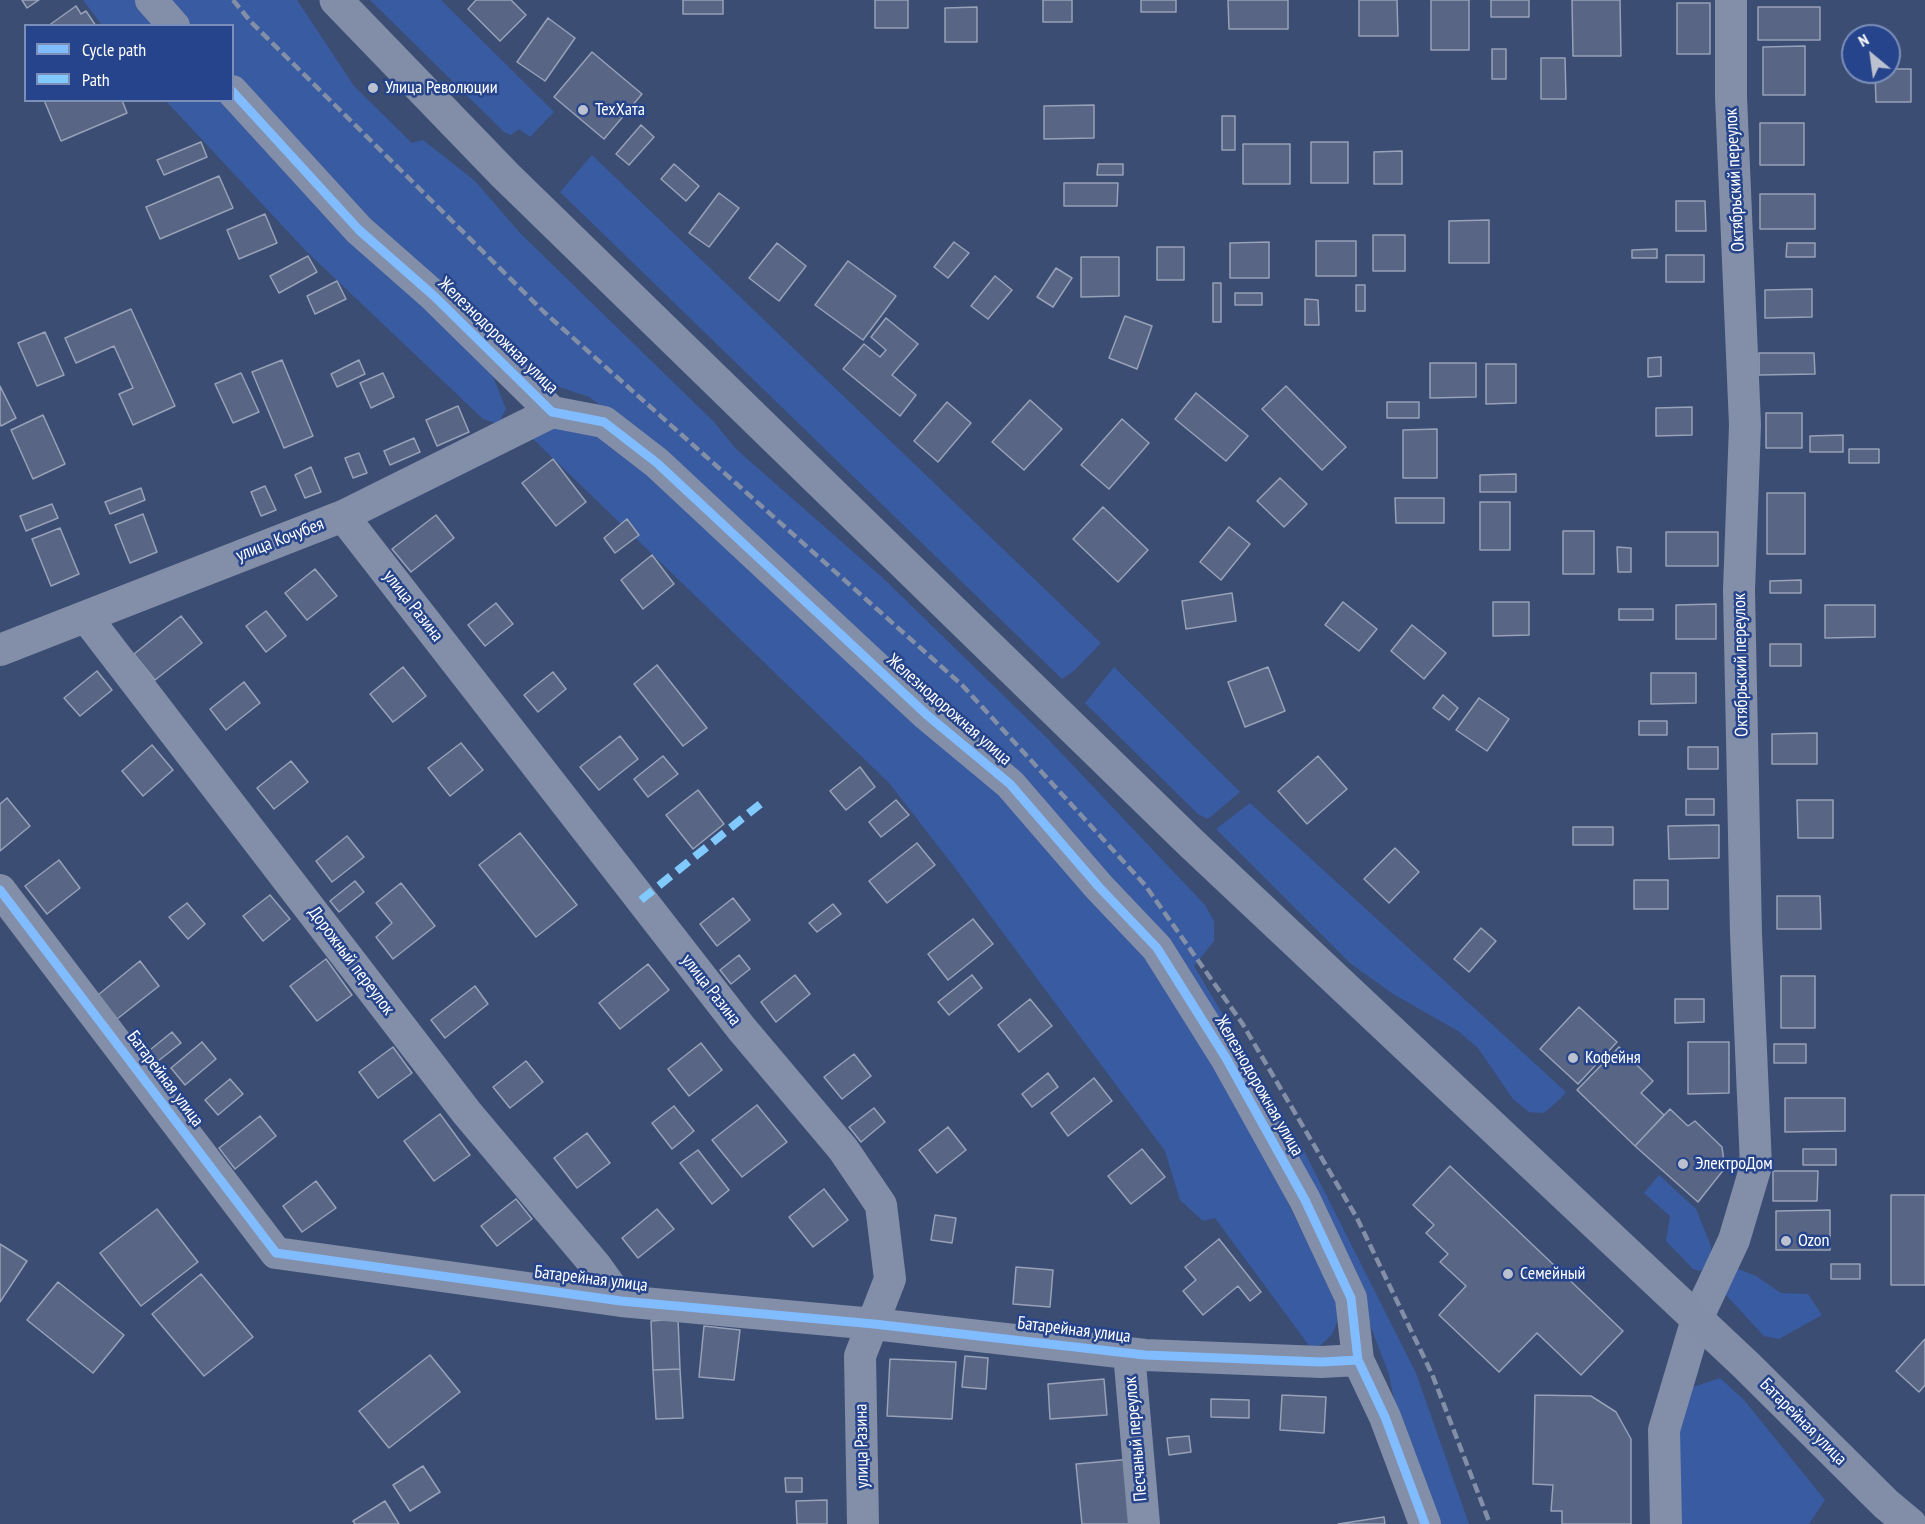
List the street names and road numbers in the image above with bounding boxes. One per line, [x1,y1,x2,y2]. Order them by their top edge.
street label: Октябрьский переулок [1720,108,1750,252]
street label: Железнодорожная улица [433,273,563,399]
street label: улица Кочубея [233,513,327,567]
street label: улица Разина [378,566,448,646]
street label: Октябрьский переулок [1729,593,1753,737]
street label: Железнодорожная улица [882,650,1016,770]
street label: Дорожный переулок [303,902,399,1020]
street label: улица Разина [676,950,746,1030]
street label: Железнодорожная улица [1210,1012,1308,1160]
street label: Батарейная улица [122,1027,208,1131]
street label: Батарейная улица [533,1261,649,1297]
street label: Батарейная улица [1016,1312,1132,1348]
street label: Батарейная улица [1755,1374,1851,1470]
street label: Песчаный переулок [1120,1376,1152,1502]
street label: улица Разина [850,1403,874,1489]

